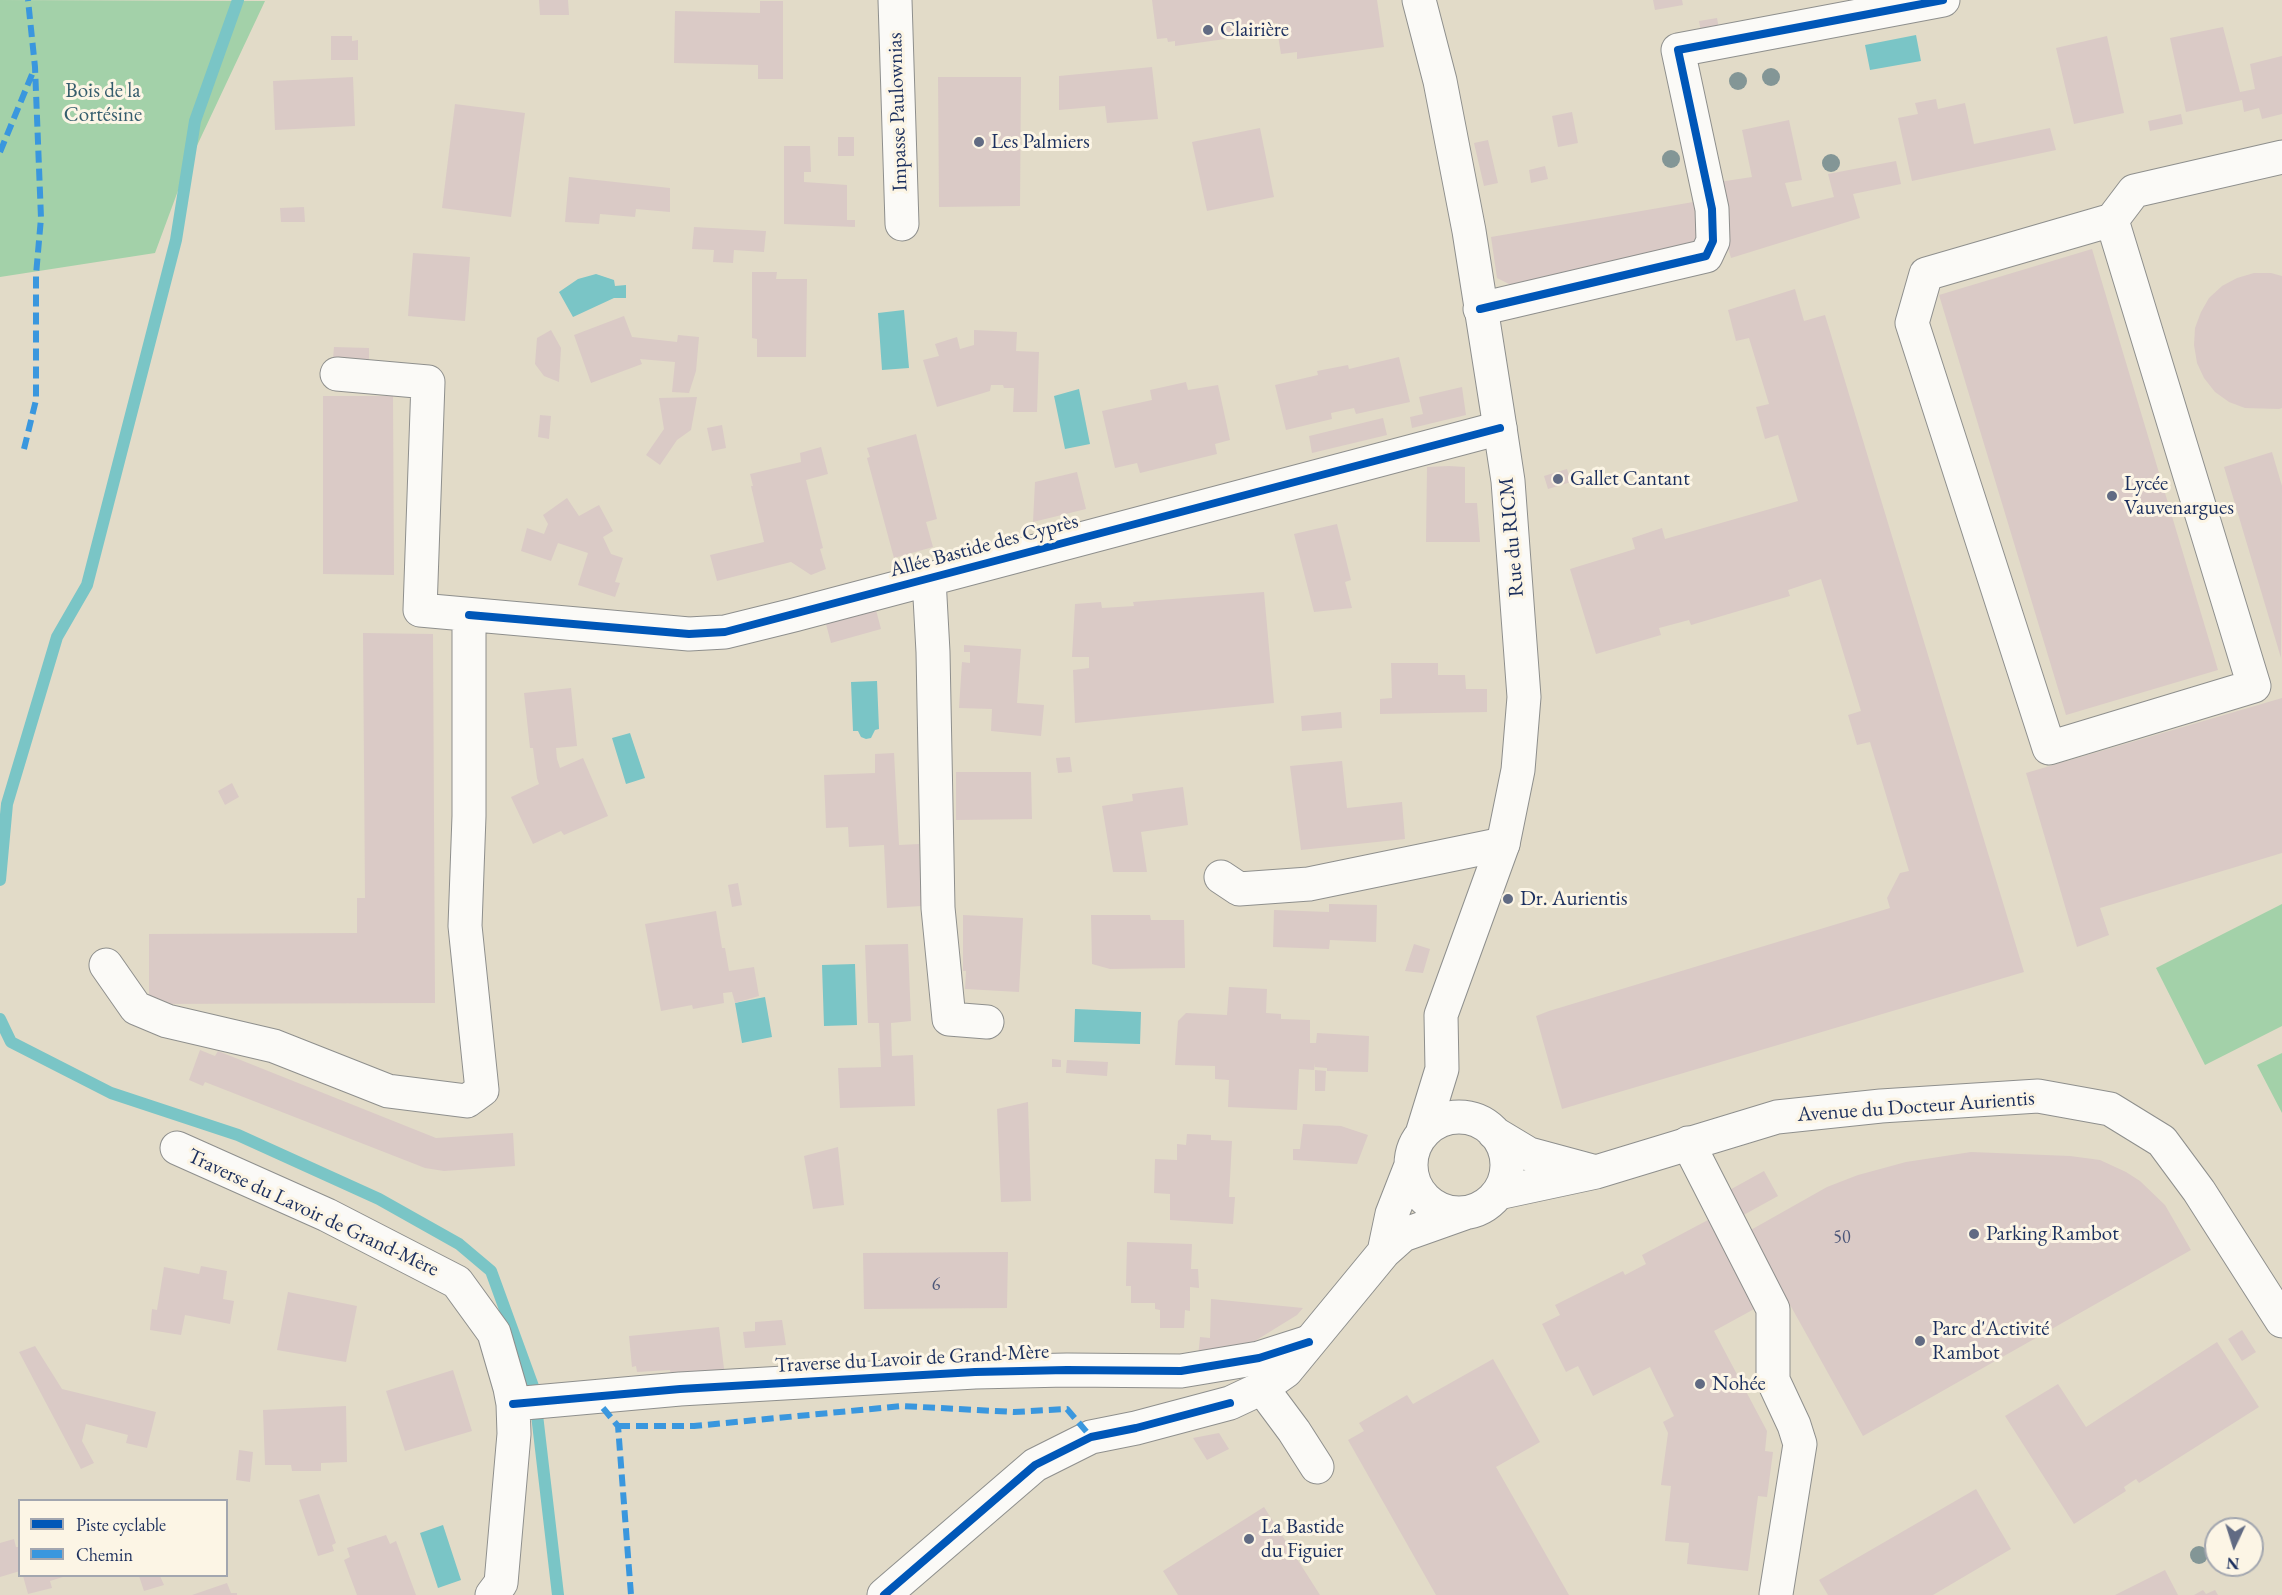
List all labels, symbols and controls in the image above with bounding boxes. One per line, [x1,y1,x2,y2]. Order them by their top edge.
place label: Clairière [1220,17,1289,43]
marker: Clairière [1201,23,1215,37]
street label: Impasse Paulownias [883,32,913,192]
park label: Bois de la Cortésine [64,78,142,128]
place label: Les Palmiers [991,129,1090,155]
marker: Les Palmiers [972,135,986,149]
place label: Gallet Cantant [1570,466,1690,492]
place label: Lycée Vauvenargues [2124,471,2234,521]
marker: Gallet Cantant [1551,472,1565,486]
street label: Rue du RICM [1494,476,1530,598]
marker: Lycée Vauvenargues [2105,489,2119,503]
street label: Allée Bastide des Cyprès [887,509,1081,583]
place label: Dr. Aurientis [1520,886,1627,912]
marker: Dr. Aurientis [1501,892,1515,906]
street label: Avenue du Docteur Aurientis [1797,1086,2035,1128]
street label: Traverse du Lavoir de Grand-Mère [183,1144,443,1282]
place label: Parking Rambot [1986,1221,2119,1247]
house number: 50 [1833,1227,1851,1249]
marker: Parking Rambot [1967,1227,1981,1241]
house number: 6 [932,1274,940,1296]
place label: Parc d'Activité Rambot [1932,1316,2049,1366]
marker: Parc d'Activité Rambot [1913,1334,1927,1348]
street label: Traverse du Lavoir de Grand-Mère [774,1339,1050,1379]
place label: Nohée [1712,1371,1766,1397]
marker: Nohée [1693,1377,1707,1391]
legend [18,1499,228,1577]
text: Piste cyclable [76,1513,166,1536]
place label: La Bastide du Figuier [1261,1514,1344,1564]
north arrow [2204,1517,2264,1577]
marker: La Bastide du Figuier [1242,1532,1256,1546]
text: Chemin [76,1543,133,1566]
text: N [2226,1553,2240,1574]

